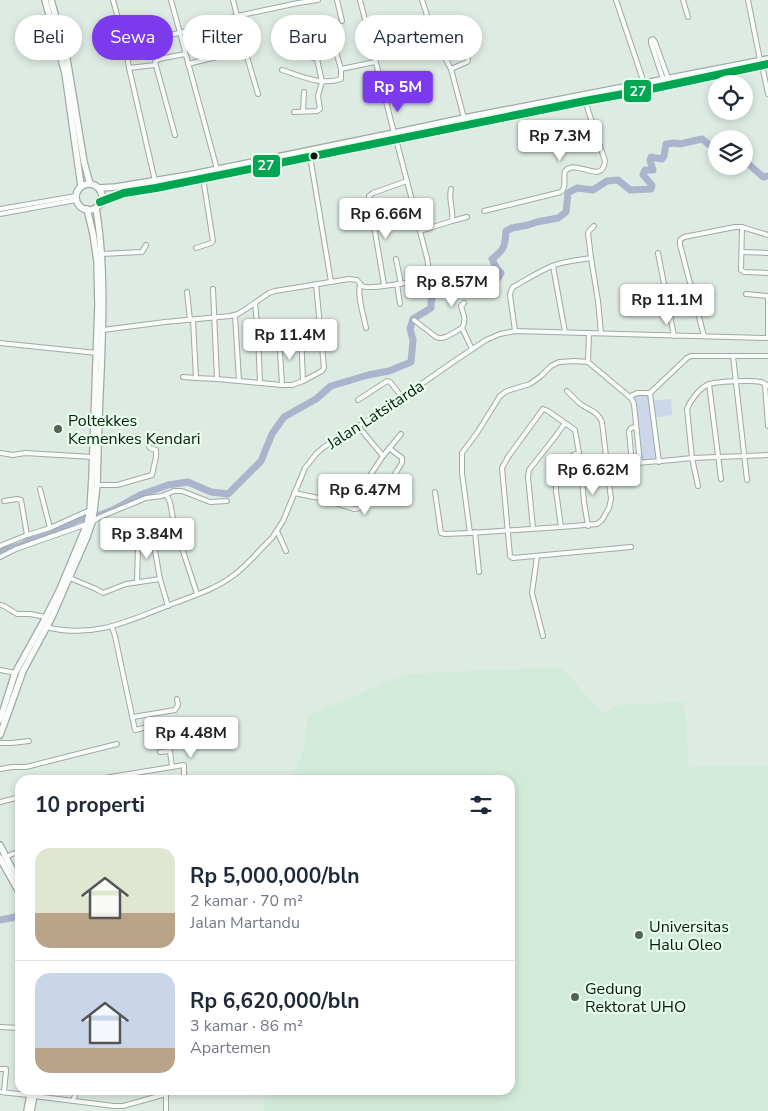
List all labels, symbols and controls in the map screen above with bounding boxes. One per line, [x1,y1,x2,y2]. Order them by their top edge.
chip: Beli [15,15,82,60]
chip: Sewa [92,15,173,60]
chip: Filter [183,15,261,60]
chip: Baru [271,15,345,60]
chip: Apartemen [355,15,482,60]
pin: Rp 5M [363,70,433,113]
map controls [708,75,753,175]
button: locate [708,75,753,120]
text: Rp 5M [374,76,422,98]
line badge: 27 [623,79,652,103]
text: 27 [630,82,646,101]
pin: Rp 7.3M [514,120,606,162]
text: Rp 7.3M [529,125,591,147]
button: layers [708,130,753,175]
unlabelled marker [309,151,319,161]
line badge: 27 [252,154,281,178]
text: 27 [258,156,274,175]
pin: Rp 6.66M [334,198,438,240]
text: Rp 6.66M [350,203,422,225]
pin: Rp 8.57M [400,266,504,308]
text: Rp 8.57M [416,271,488,293]
pin: Rp 11.1M [615,284,719,326]
text: Rp 11.1M [631,289,703,311]
pin: Rp 11.4M [238,318,342,361]
text: Rp 11.4M [254,324,326,346]
street label: Jalan Latsitarda [322,375,428,455]
place label: Poltekkes Kemenkes Kendari [68,410,200,450]
marker: Poltekkes Kemenkes Kendari [52,423,64,435]
pin: Rp 6.62M [541,454,645,496]
text: Rp 6.62M [557,459,629,481]
pin: Rp 6.47M [313,474,417,516]
text: Rp 6.47M [329,479,401,501]
pin: Rp 3.84M [95,518,199,560]
text: Rp 3.84M [111,523,183,545]
pin: Rp 4.48M [139,716,243,759]
text: Rp 4.48M [155,722,227,744]
text: 10 properti [35,791,145,819]
icon: filters [467,791,495,819]
text: Rp 5,000,000/bln [190,862,359,890]
icon: home [75,868,135,928]
text: 2 kamar · 70 m² [190,890,303,912]
text: Jalan Martandu [190,912,300,934]
place label: Universitas Halu Oleo [649,916,729,956]
marker: Universitas Halu Oleo [633,929,645,941]
place label: Gedung Rektorat UHO [585,978,686,1018]
text: Rp 6,620,000/bln [190,987,359,1015]
marker: Gedung Rektorat UHO [569,991,581,1003]
icon: home [75,993,135,1053]
text: 3 kamar · 86 m² [190,1015,303,1037]
text: Apartemen [190,1037,271,1059]

